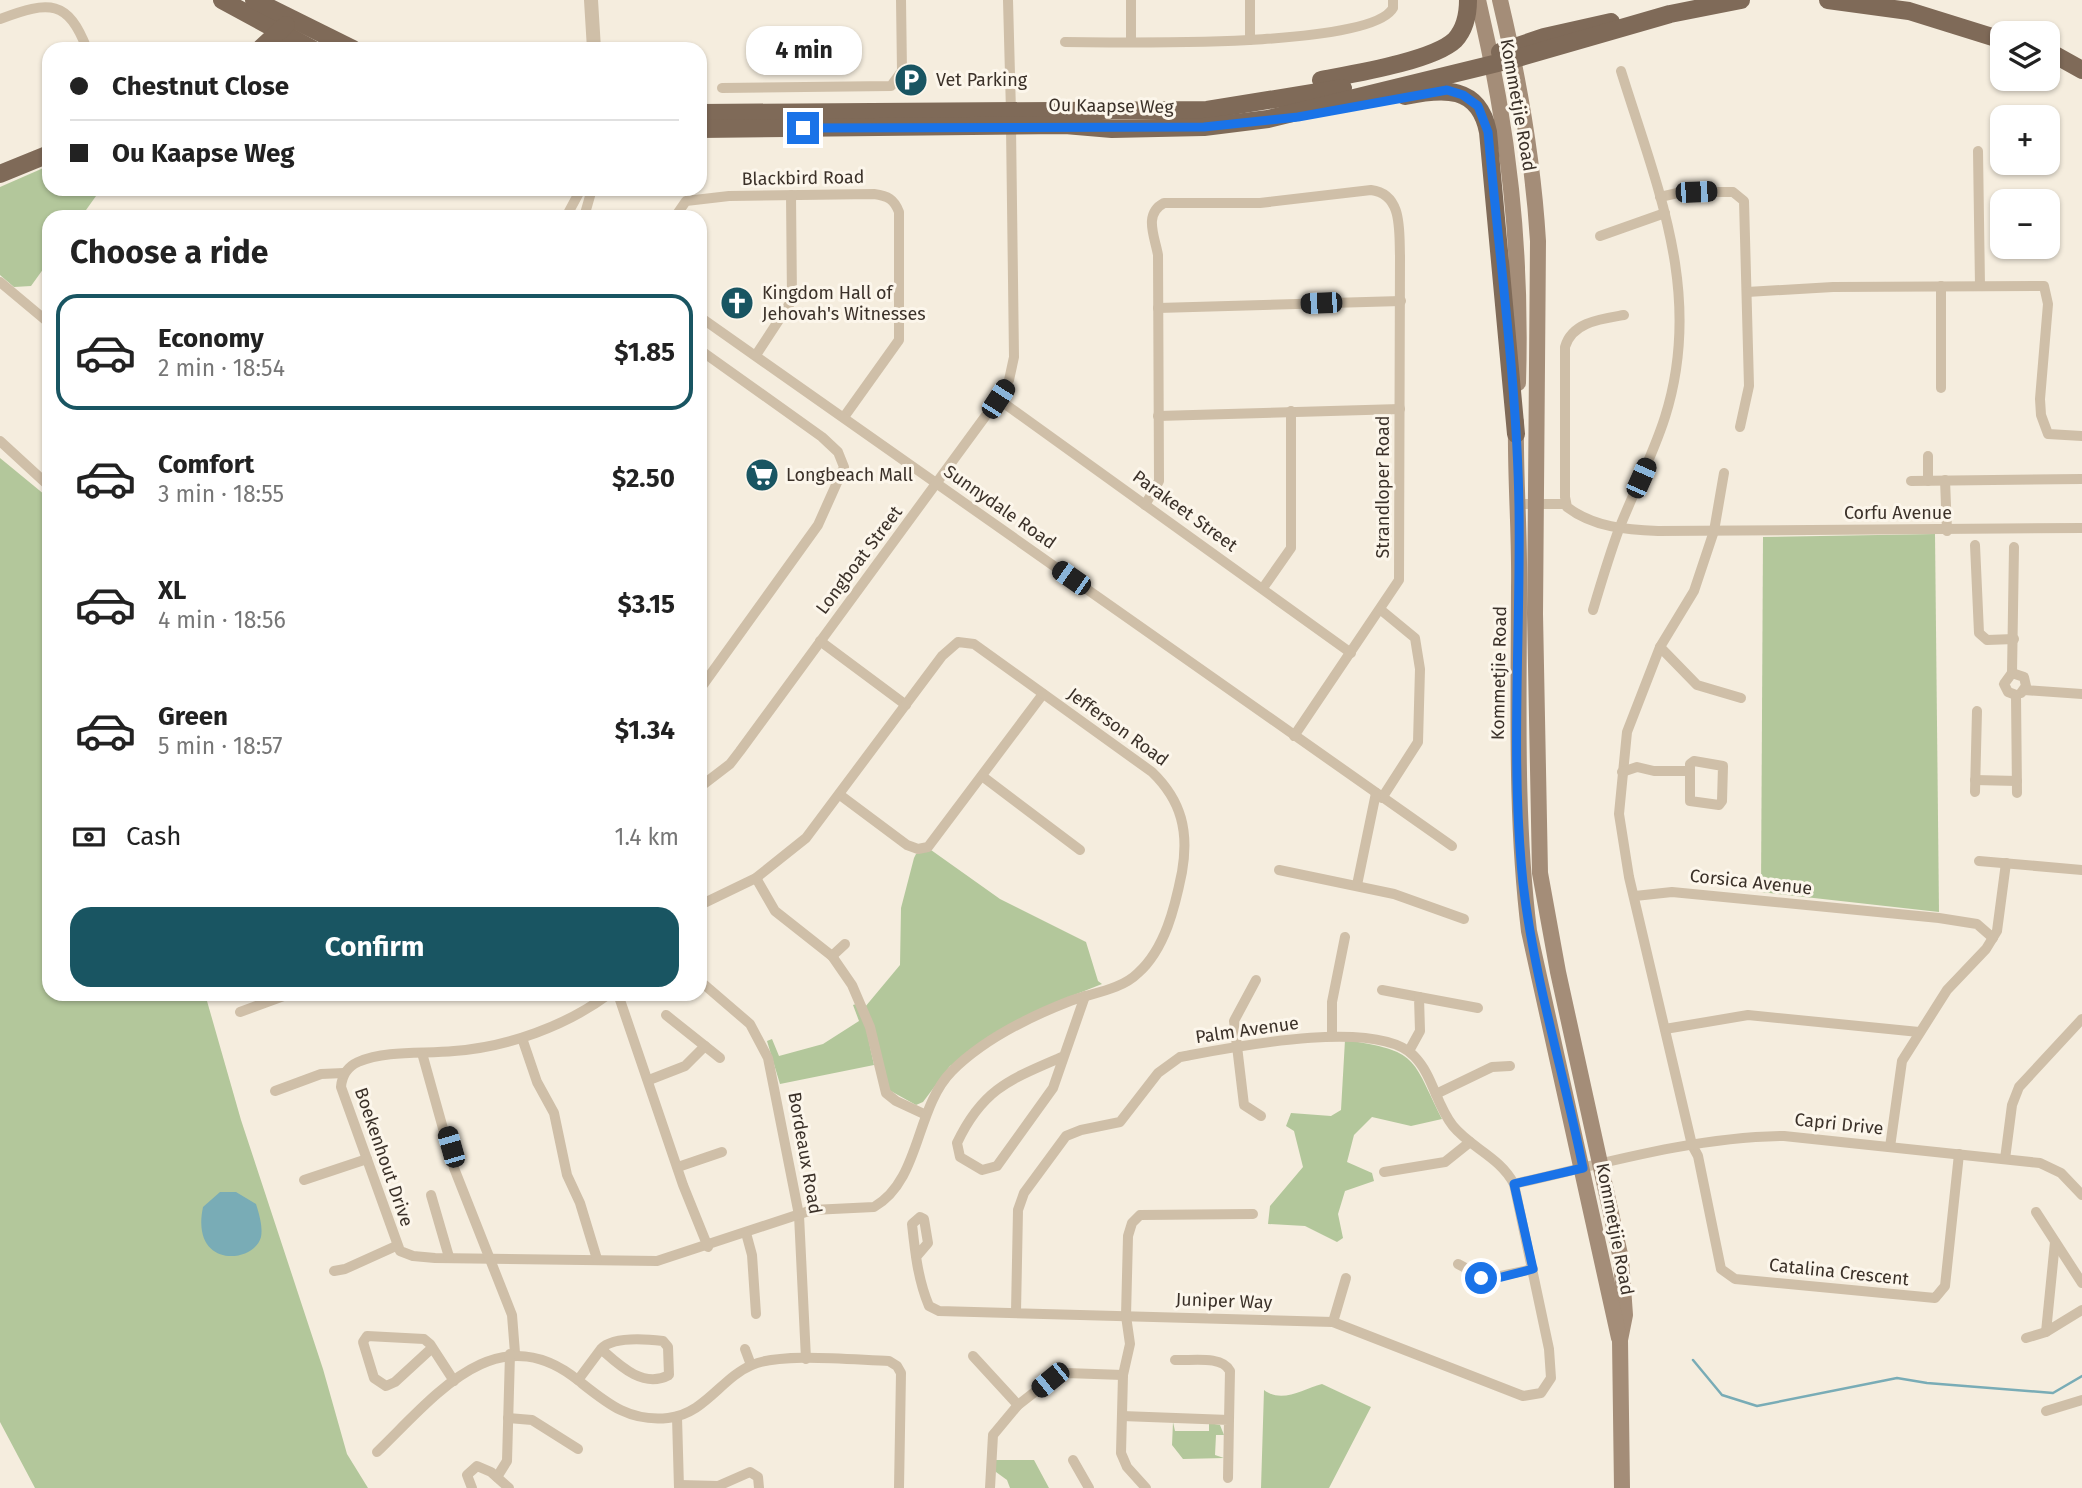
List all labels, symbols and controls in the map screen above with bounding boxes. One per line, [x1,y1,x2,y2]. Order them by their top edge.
map controls [1990,21,2060,259]
button: layers [1990,21,2060,91]
callout: 4 min [745,26,861,76]
text: 4 min [775,36,833,64]
street label: Kommetjie Road [1496,37,1540,173]
parking icon: Vet Parking [892,61,930,99]
place label: Vet Parking [936,69,1028,91]
text: Chestnut Close [112,71,289,102]
street label: Ou Kaapse Weg [1048,94,1174,118]
button: + [1990,105,2060,175]
route end [787,112,819,144]
text: Ou Kaapse Weg [112,138,295,169]
street label: Blackbird Road [741,166,865,190]
car [1675,181,1718,203]
button: − [1990,189,2060,259]
text: Choose a ride [70,233,268,271]
place label: Kingdom Hall of Jehovah's Witnesses [762,282,926,325]
church icon: Kingdom Hall of Jehovah's Witnesses [718,284,756,322]
car [1300,292,1343,314]
icon: car [74,321,137,384]
text: Economy [158,323,264,354]
text: $1.85 [614,337,675,368]
text: 2 min · 18:54 [158,354,285,382]
car [978,376,1019,422]
street label: Strandloper Road [1372,415,1394,559]
icon: car [74,447,137,510]
text: Comfort [158,449,254,480]
car [1623,455,1660,501]
supermarket icon: Longbeach Mall [743,456,781,494]
street label: Sunnydale Road [940,460,1060,554]
text: $2.50 [612,463,675,494]
place label: Longbeach Mall [786,464,913,486]
street label: Parakeet Street [1128,466,1242,557]
text: 3 min · 18:55 [158,480,284,508]
street label: Longboat Street [811,501,907,618]
street label: Corfu Avenue [1844,502,1952,524]
car [1048,557,1095,599]
icon: car [74,573,137,636]
text: XL [158,575,186,606]
text: $3.15 [618,589,675,620]
text: 4 min · 18:56 [158,606,286,634]
street label: Kommetjie Road [1487,606,1511,740]
street label: Jefferson Road [1063,683,1173,771]
icon: car [74,699,137,762]
text: Green [158,701,228,732]
text: $1.34 [615,715,675,746]
text: 5 min · 18:57 [158,732,282,760]
icon: cash [70,818,108,856]
text: Cash [126,821,182,852]
text: 1.4 km [614,823,679,851]
street label: Corsica Avenue [1689,865,1813,899]
button: Confirm [70,907,679,987]
street label: Palm Avenue [1194,1012,1300,1048]
street label: Boekenhout Drive [350,1085,418,1229]
street label: Bordeaux Road [783,1090,827,1216]
street label: Capri Drive [1793,1108,1885,1140]
car [436,1124,467,1170]
street label: Kommetjie Road [1591,1161,1639,1297]
street label: Catalina Crescent [1768,1254,1911,1290]
route start [1465,1262,1497,1294]
street label: Juniper Way [1175,1288,1273,1314]
car [1028,1359,1073,1401]

